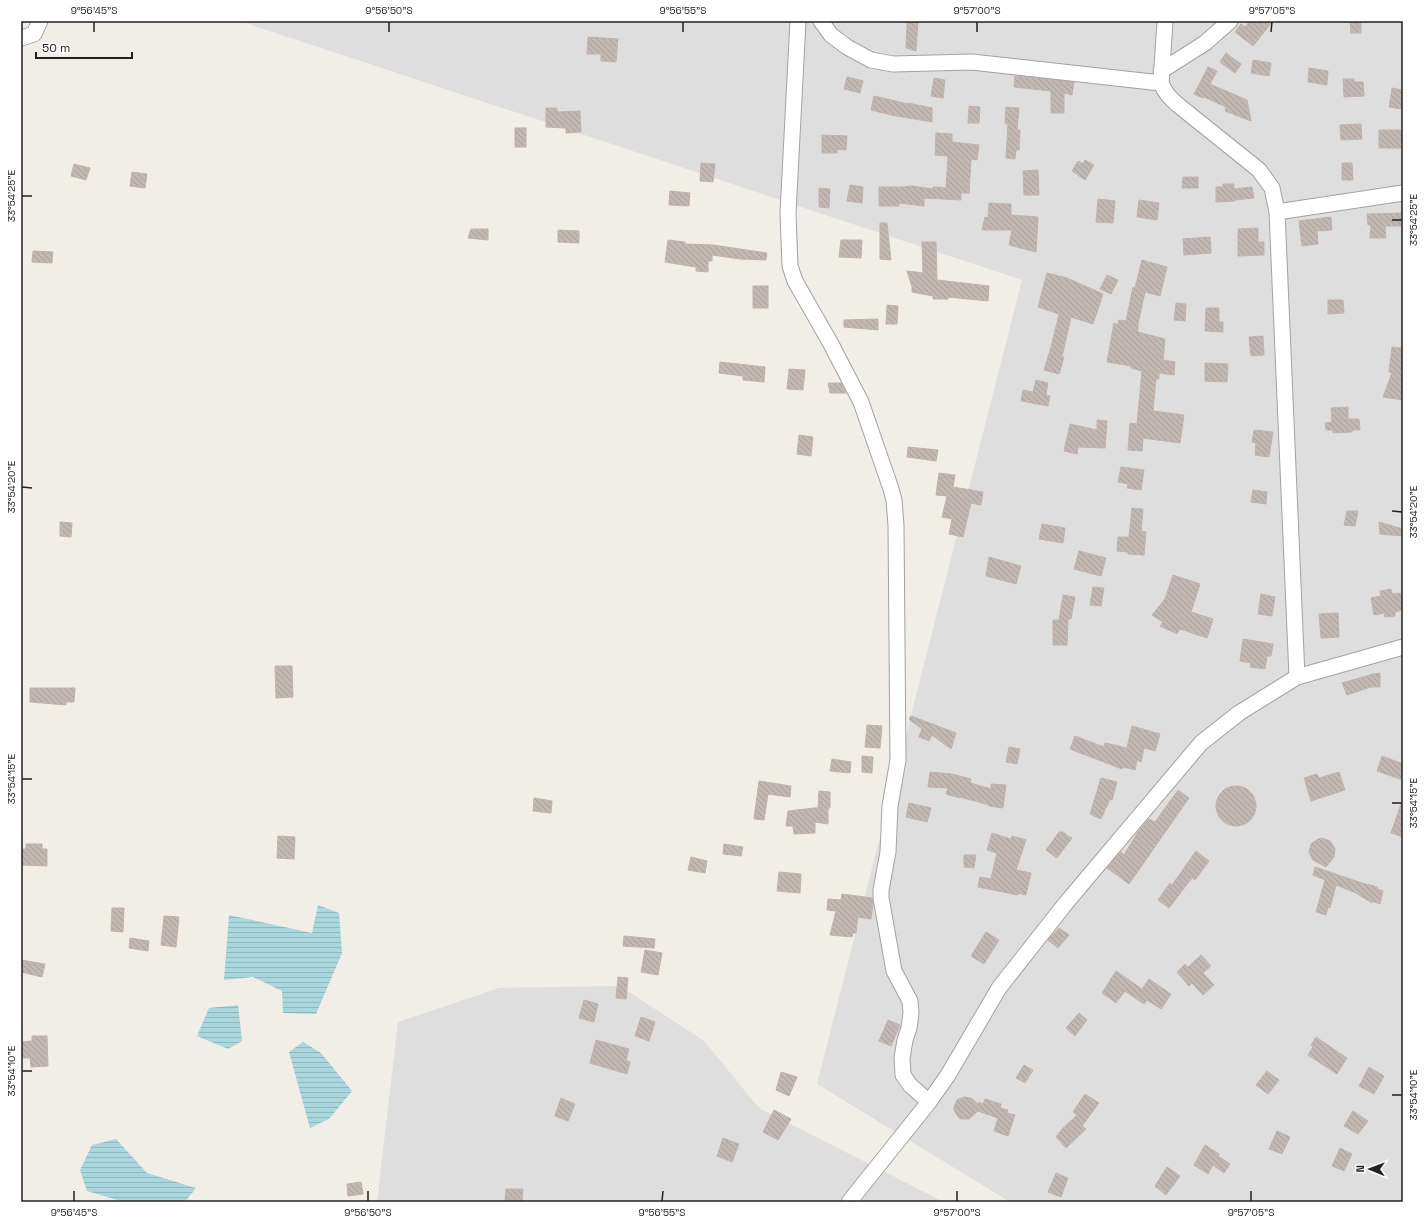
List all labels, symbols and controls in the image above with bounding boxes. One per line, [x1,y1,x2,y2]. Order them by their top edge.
text: 9°56'45"S [71,4,117,17]
text: 9°56'50"S [365,4,413,17]
text: 9°56'55"S [660,4,706,17]
text: 9°57'00"S [953,4,1001,17]
text: 9°57'05"S [1249,4,1295,17]
scale bar [36,34,132,60]
text: 50 m [42,40,70,56]
text: 33°54'25"E [5,170,18,222]
text: 33°54'25"E [1407,194,1420,246]
text: 33°54'20"E [5,460,18,513]
text: 33°54'20"E [1407,485,1420,538]
text: 33°54'15"E [5,753,18,804]
text: 33°54'15"E [1407,777,1420,828]
text: 33°54'10"E [5,1045,18,1096]
text: 33°54'10"E [1407,1069,1420,1120]
north arrow [1350,1149,1390,1189]
text: N [1353,1165,1367,1173]
text: 9°56'45"S [51,1206,97,1219]
text: 9°56'50"S [344,1206,392,1219]
text: 9°56'55"S [639,1206,685,1219]
text: 9°57'00"S [933,1206,981,1219]
text: 9°57'05"S [1228,1206,1274,1219]

